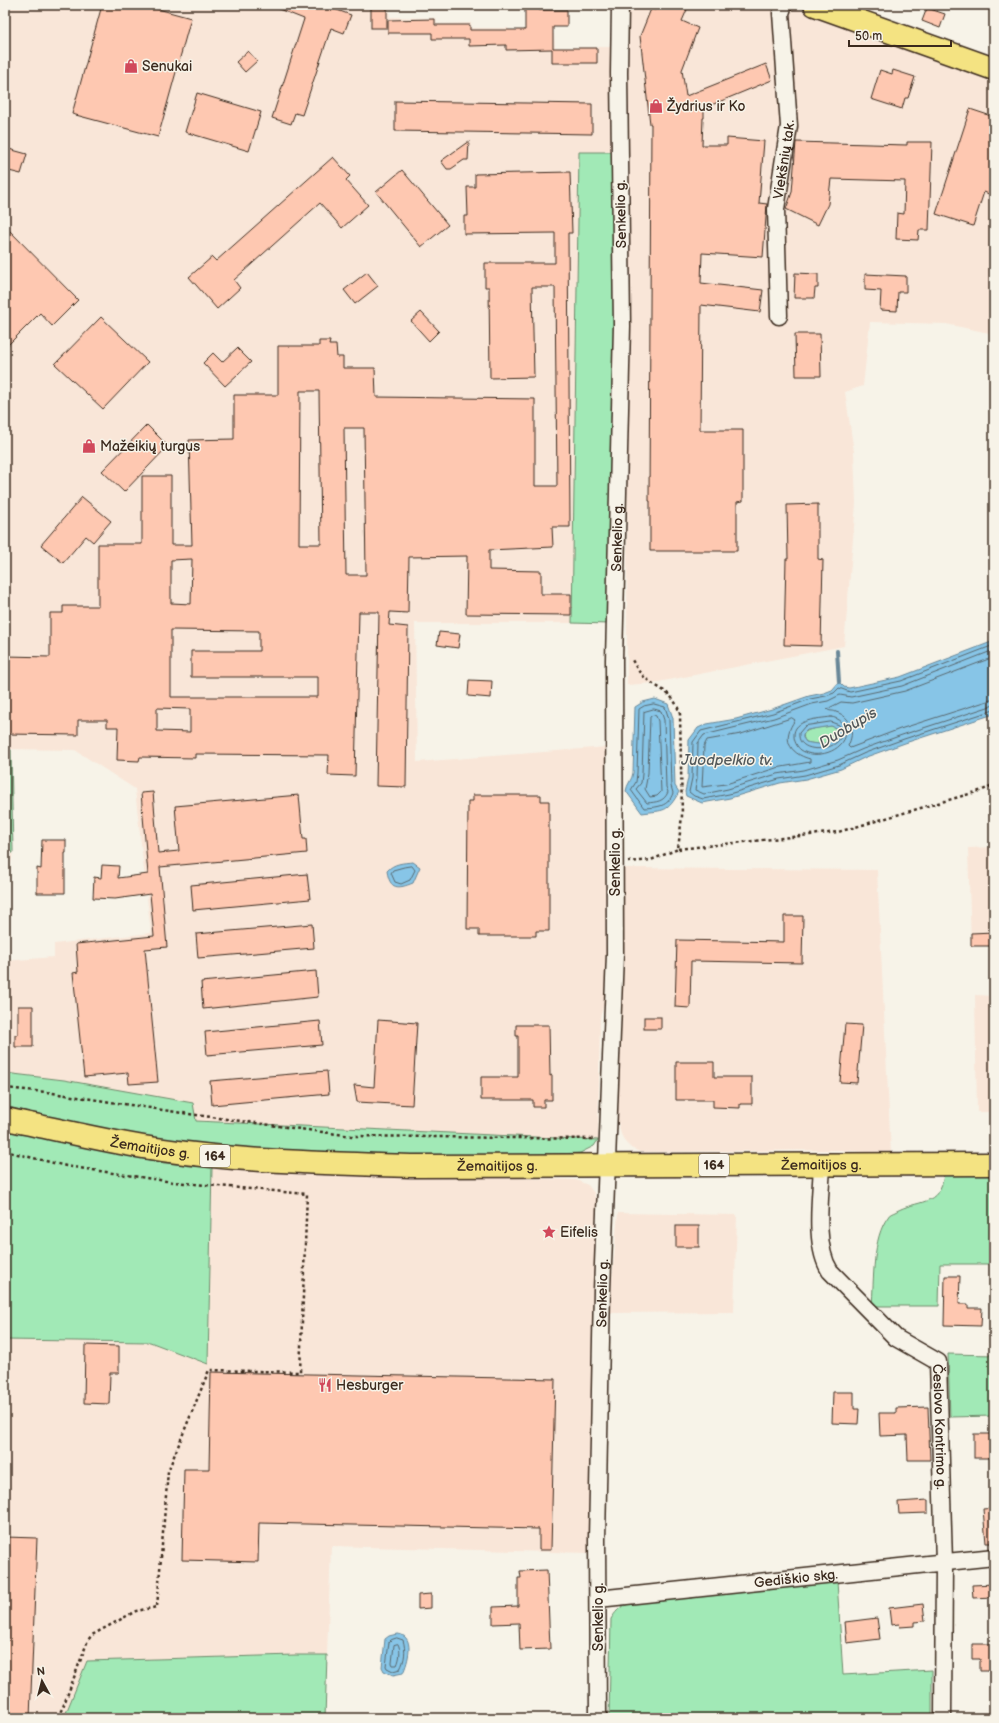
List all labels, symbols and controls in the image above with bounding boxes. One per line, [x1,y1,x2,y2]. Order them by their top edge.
scale bar [849,22,951,48]
text: 50 m [855,29,882,44]
shop icon: Senukai [123,58,139,74]
place label: Senukai [142,58,192,75]
place label: Žydrius ir Ko [666,97,745,115]
shop icon: Žydrius ir Ko [648,98,664,114]
street label: Viekšnių tak. [769,119,798,200]
street label: Senkelio g. [612,179,630,248]
shop icon: Mažeikių turgus [81,438,97,454]
place label: Mažeikių turgus [100,438,200,455]
street label: Senkelio g. [608,503,626,572]
water label: Duobupis [816,703,881,753]
water label: Juodpelkio tv. [680,751,773,770]
street label: Senkelio g. [607,827,624,896]
street label: Žemaitijos g. [108,1132,191,1162]
road number: 164 [200,1145,230,1167]
road number: 164 [699,1154,729,1176]
street label: Žemaitijos g. [780,1155,862,1173]
street label: Žemaitijos g. [456,1156,538,1174]
place icon: Eifelis [541,1224,557,1240]
place label: Eifelis [560,1224,598,1241]
street label: Senkelio g. [593,1258,612,1328]
street label: Česlovo Kontrimo g. [930,1363,950,1490]
restaurant icon: Hesburger [317,1377,333,1393]
place label: Hesburger [336,1377,404,1394]
street label: Gediškio skg. [753,1565,839,1591]
street label: Senkelio g. [590,1582,607,1651]
north arrow [22,1661,62,1701]
text: N [36,1665,46,1679]

